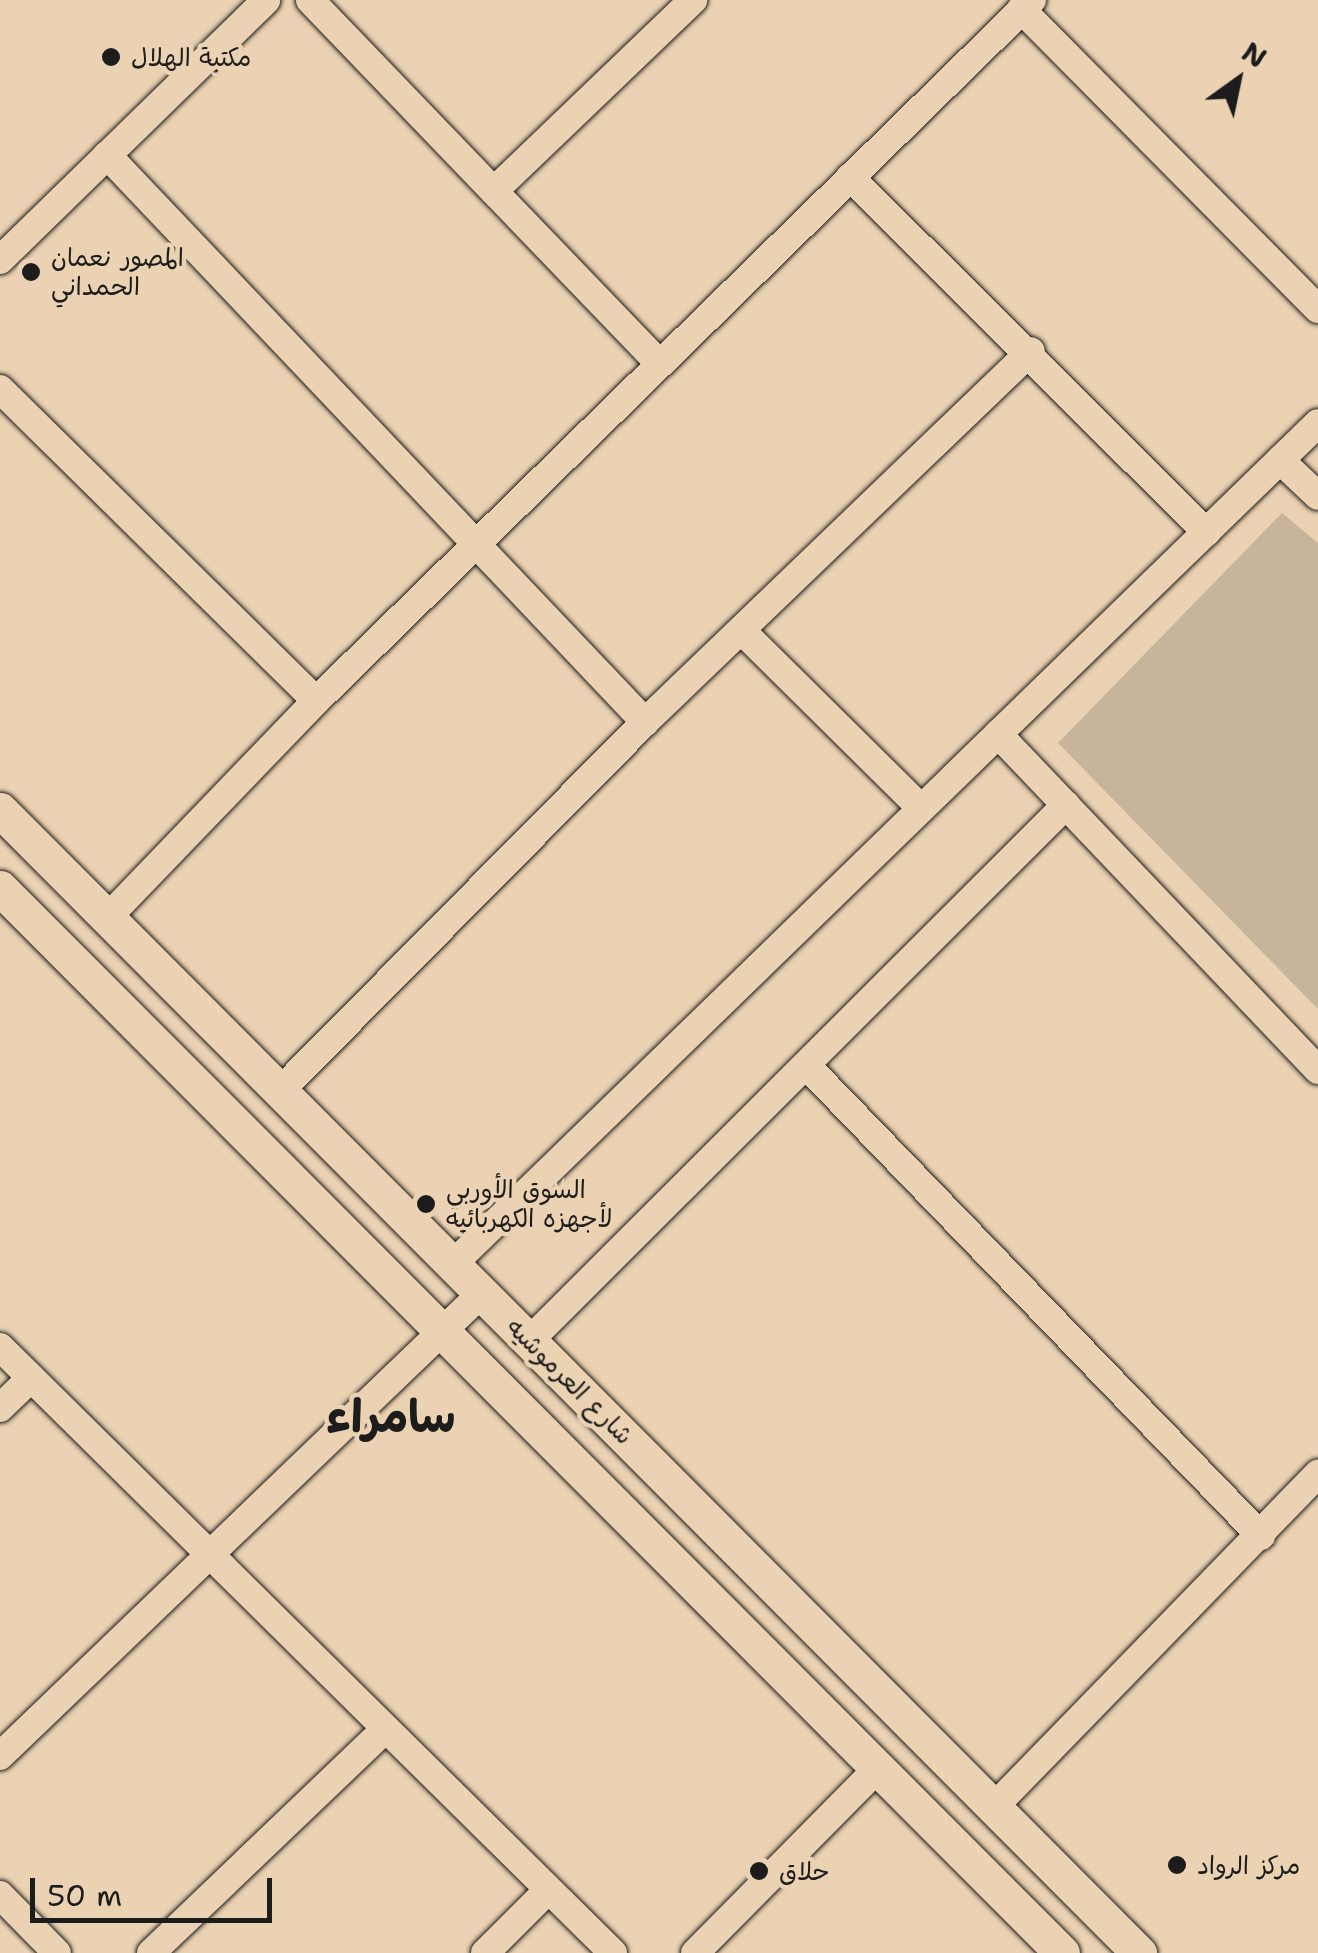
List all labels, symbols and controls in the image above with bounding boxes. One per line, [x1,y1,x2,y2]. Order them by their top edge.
north arrow [1188,30,1288,130]
text: N [1235,33,1274,77]
place label: مكتبة الهلال [131,42,251,72]
marker: مكتبة الهلال [100,46,122,68]
place label: المصور نعمان الحمداني [51,243,184,302]
marker: المصور نعمان الحمداني [20,261,42,283]
place label: السوق الأوربي لأجهزه الكهربائيه [446,1175,613,1234]
marker: السوق الأوربي لأجهزه الكهربائيه [415,1193,437,1215]
street label: شارع العرموشيه [501,1312,639,1450]
district label: سامراء [326,1390,456,1444]
place label: مركز الرواد [1197,1850,1300,1880]
marker: مركز الرواد [1166,1854,1188,1876]
place label: حلاق [779,1856,830,1886]
scale bar [35,1858,278,1920]
marker: حلاق [748,1860,770,1882]
text: 50 m [47,1875,122,1916]

